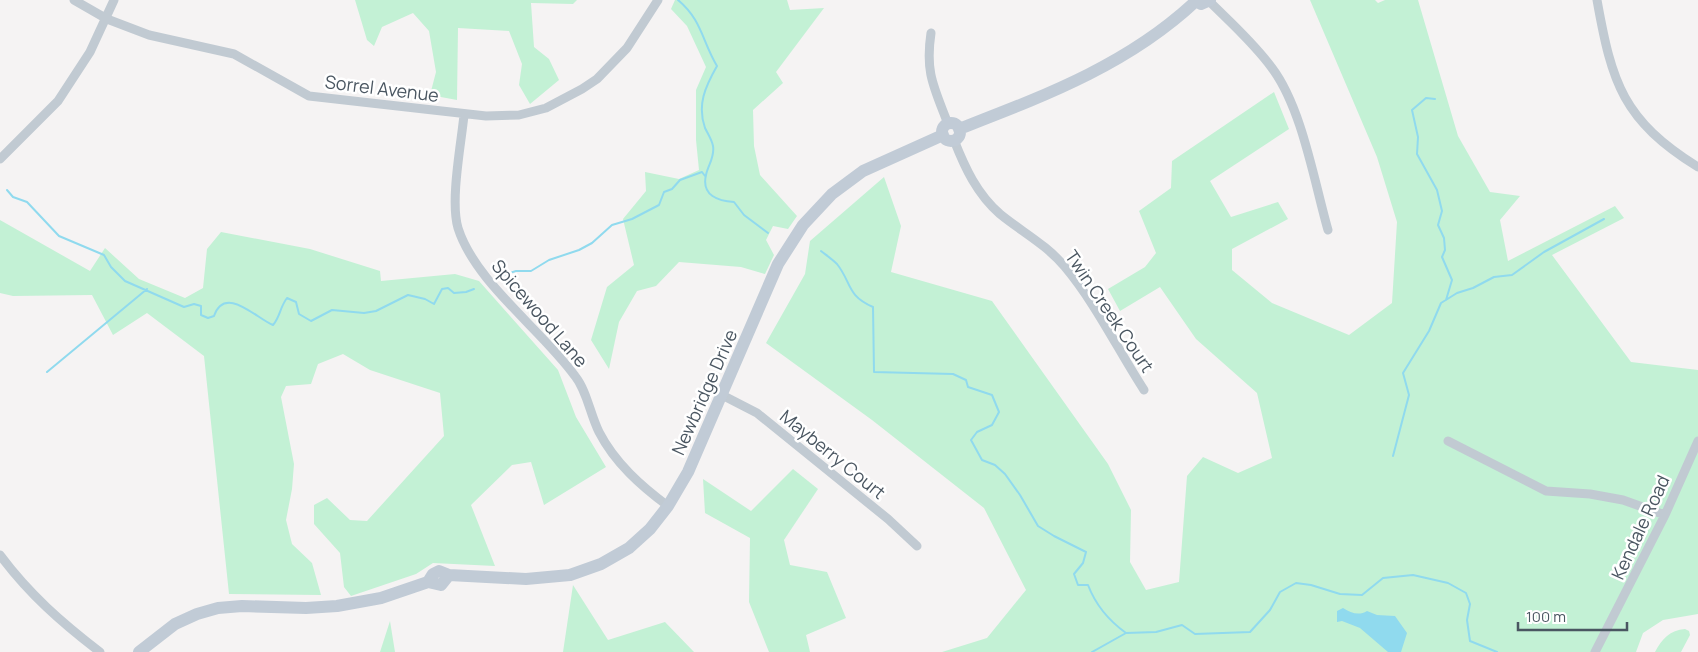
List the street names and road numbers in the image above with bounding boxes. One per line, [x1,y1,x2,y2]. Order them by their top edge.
street label: Sorrel Avenue [324,69,440,107]
street label: Twin Creek Court [1060,245,1160,377]
street label: Spicewood Lane [487,254,593,372]
street label: Newbridge Drive [666,325,742,459]
street label: Mayberry Court [775,404,891,504]
street label: Kendale Road [1605,471,1675,583]

